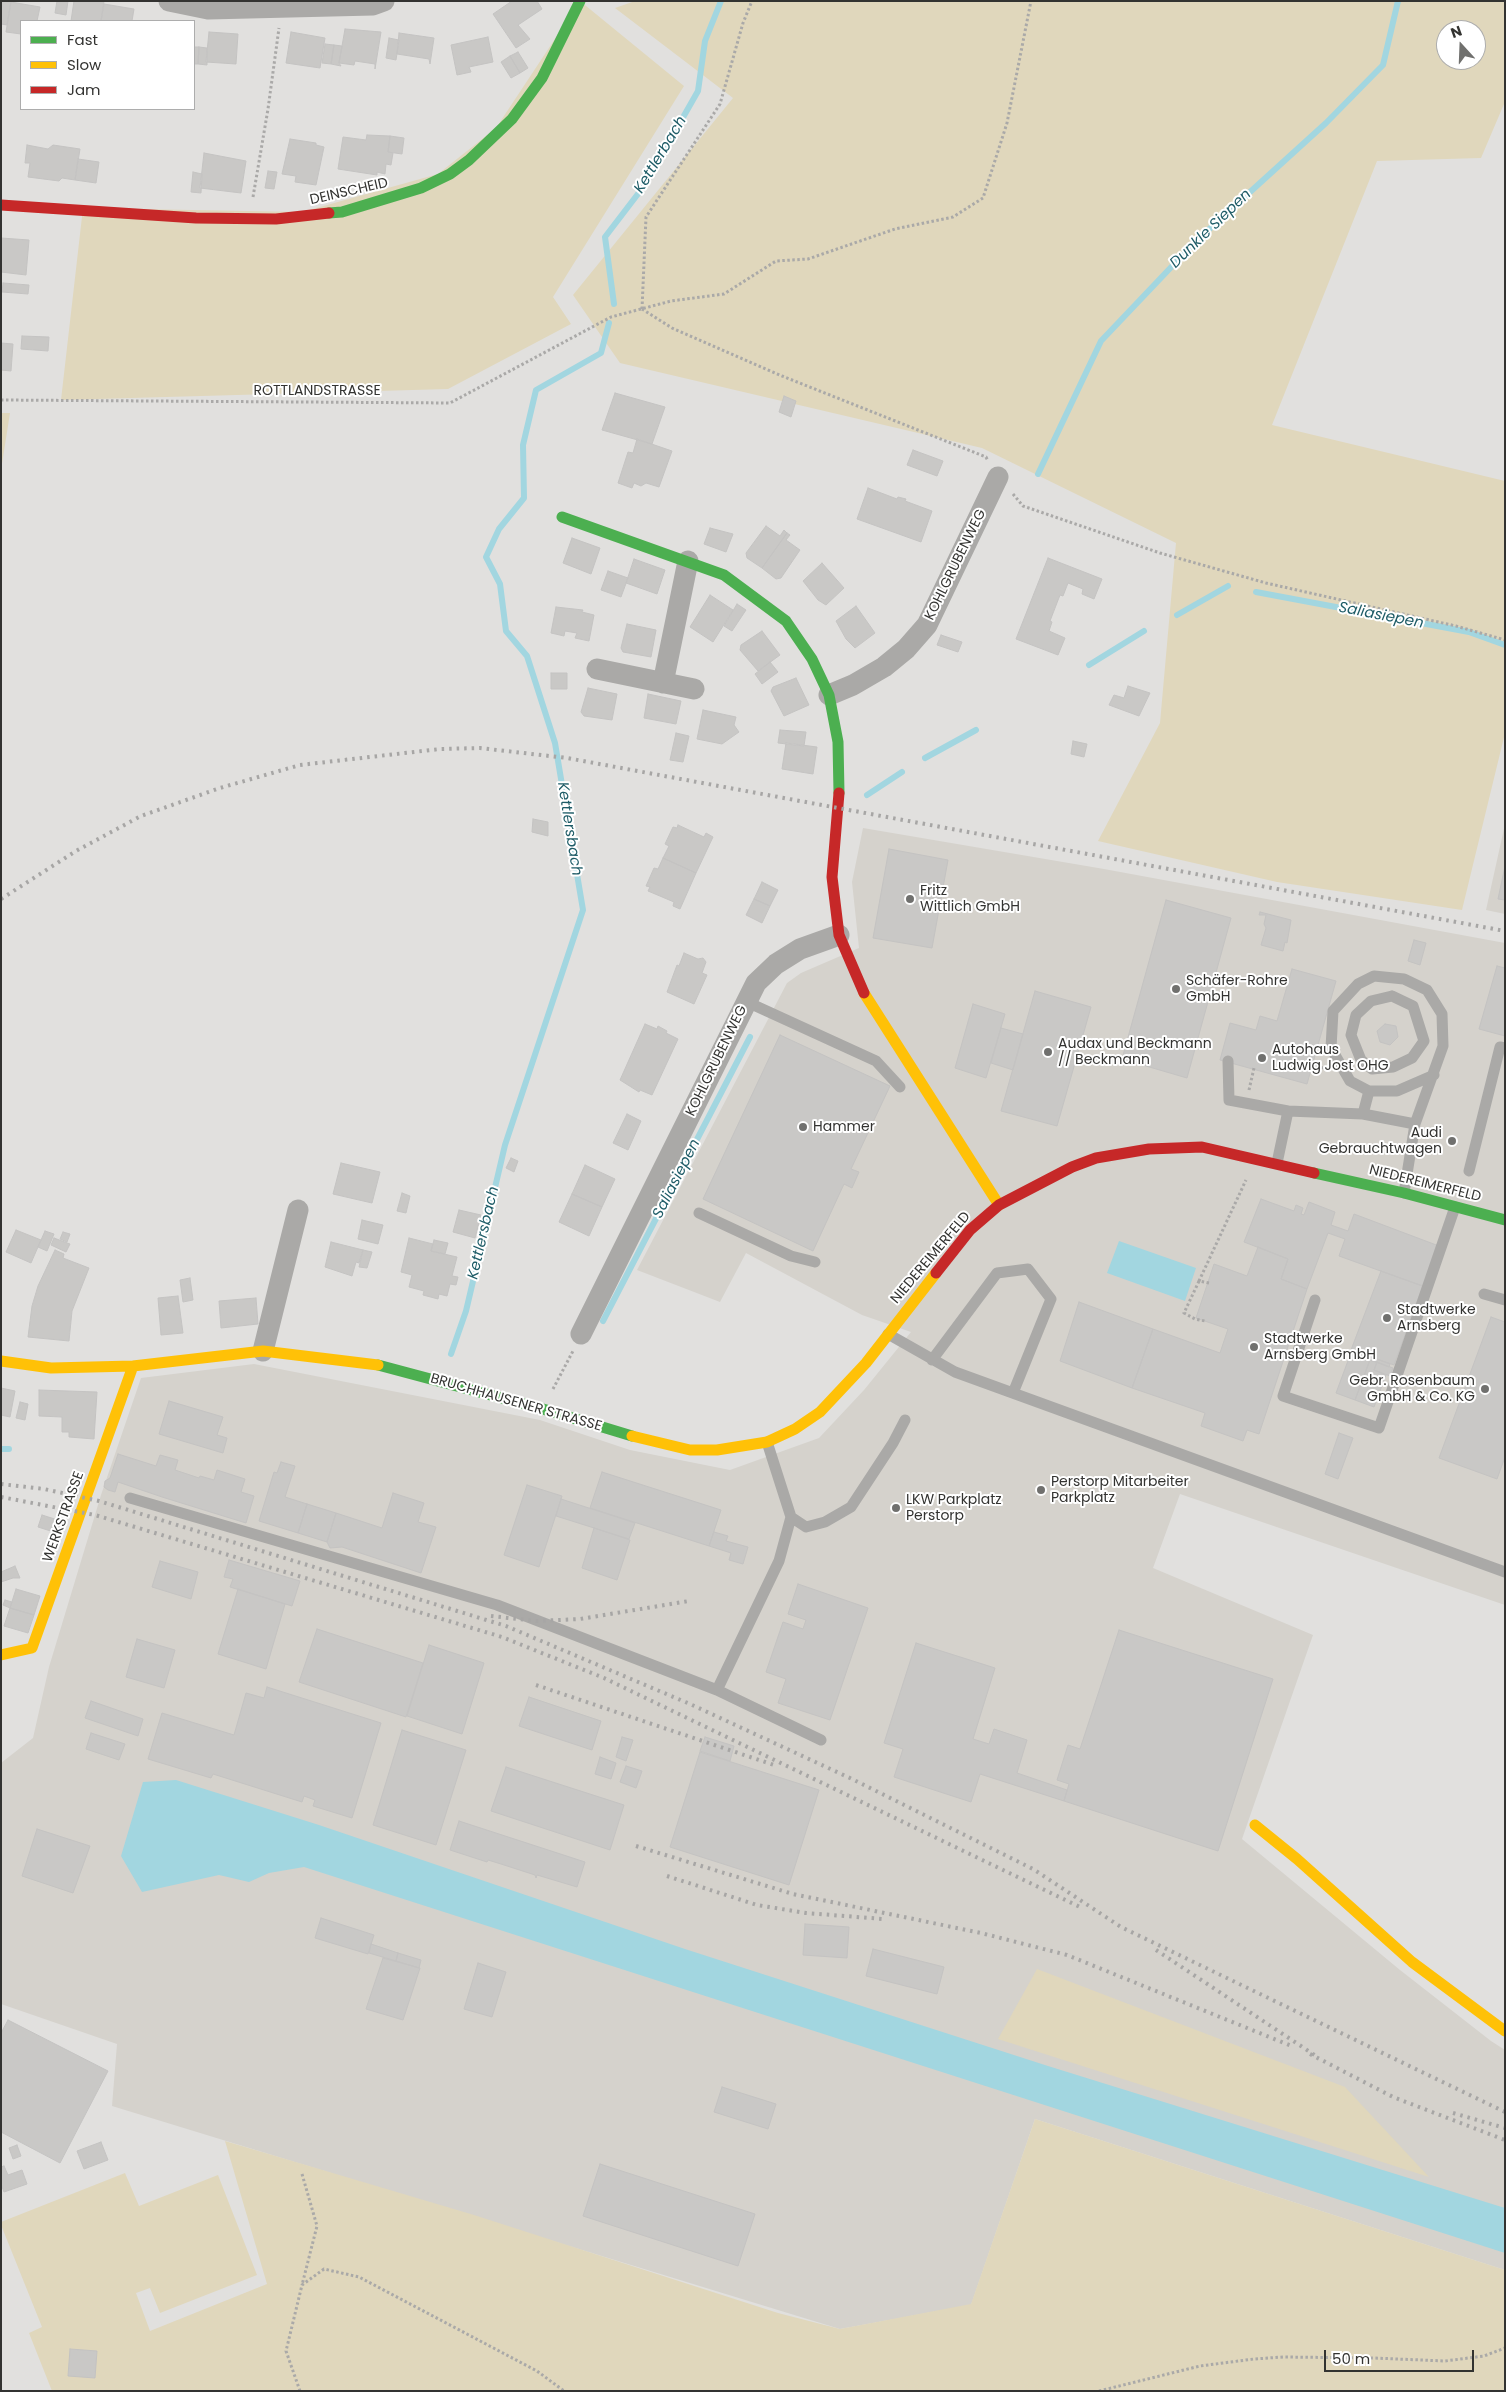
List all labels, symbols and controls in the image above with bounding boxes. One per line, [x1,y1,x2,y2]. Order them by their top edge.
legend [20,20,195,110]
north arrow [1436,20,1486,70]
text: N [1448,21,1465,43]
text: Fast [67,29,98,50]
text: Slow [67,54,101,75]
text: Jam [67,79,101,100]
water label: Kettlerbach [631,113,691,197]
street label: DEINSCHEID [308,175,390,209]
water label: Dunkle Siepen [1167,186,1255,272]
street label: ROTTLANDSTRASSE [253,383,381,399]
street label: KOHLGRUBENWEG [922,507,990,623]
water label: Saliasiepen [1337,599,1425,633]
water label: Kettlersbach [553,781,585,877]
place label: Fritz Wittlich GmbH [920,883,1020,916]
marker: Fritz Wittlich GmbH [904,893,916,905]
place label: Schäfer-Rohre GmbH [1186,973,1288,1006]
marker: Schäfer-Rohre GmbH [1170,983,1182,995]
street label: KOHLGRUBENWEG [683,1003,751,1119]
place label: Audax und Beckmann // Beckmann [1058,1036,1212,1068]
place label: Autohaus Ludwig Jost OHG [1272,1042,1389,1074]
marker: Audax und Beckmann // Beckmann [1042,1046,1054,1058]
marker: Autohaus Ludwig Jost OHG [1256,1052,1268,1064]
place label: Hammer [813,1119,875,1135]
marker: Hammer [797,1121,809,1133]
place label: Audi Gebrauchtwagen [1319,1125,1442,1158]
marker: Audi Gebrauchtwagen [1446,1135,1458,1147]
water label: Saliasiepen [649,1136,705,1222]
street label: NIEDEREIMERFELD [1367,1162,1483,1206]
water label: Kettlersbach [465,1185,503,1281]
street label: NIEDEREIMERFELD [888,1209,974,1307]
place label: Stadtwerke Arnsberg [1397,1302,1476,1334]
marker: Stadtwerke Arnsberg [1381,1312,1393,1324]
place label: Stadtwerke Arnsberg GmbH [1264,1331,1376,1364]
marker: Stadtwerke Arnsberg GmbH [1248,1341,1260,1353]
street label: BRUCHHAUSENER STRASSE [428,1370,604,1436]
place label: Gebr. Rosenbaum GmbH & Co. KG [1349,1373,1475,1405]
marker: Gebr. Rosenbaum GmbH & Co. KG [1479,1383,1491,1395]
street label: WERKSTRASSE [40,1469,88,1565]
place label: Perstorp Mitarbeiter Parkplatz [1051,1474,1189,1506]
marker: Perstorp Mitarbeiter Parkplatz [1035,1484,1047,1496]
place label: LKW Parkplatz Perstorp [906,1492,1002,1524]
marker: LKW Parkplatz Perstorp [890,1502,902,1514]
scale bar [1326,2340,1476,2372]
text: 50 m [1332,2348,1370,2369]

